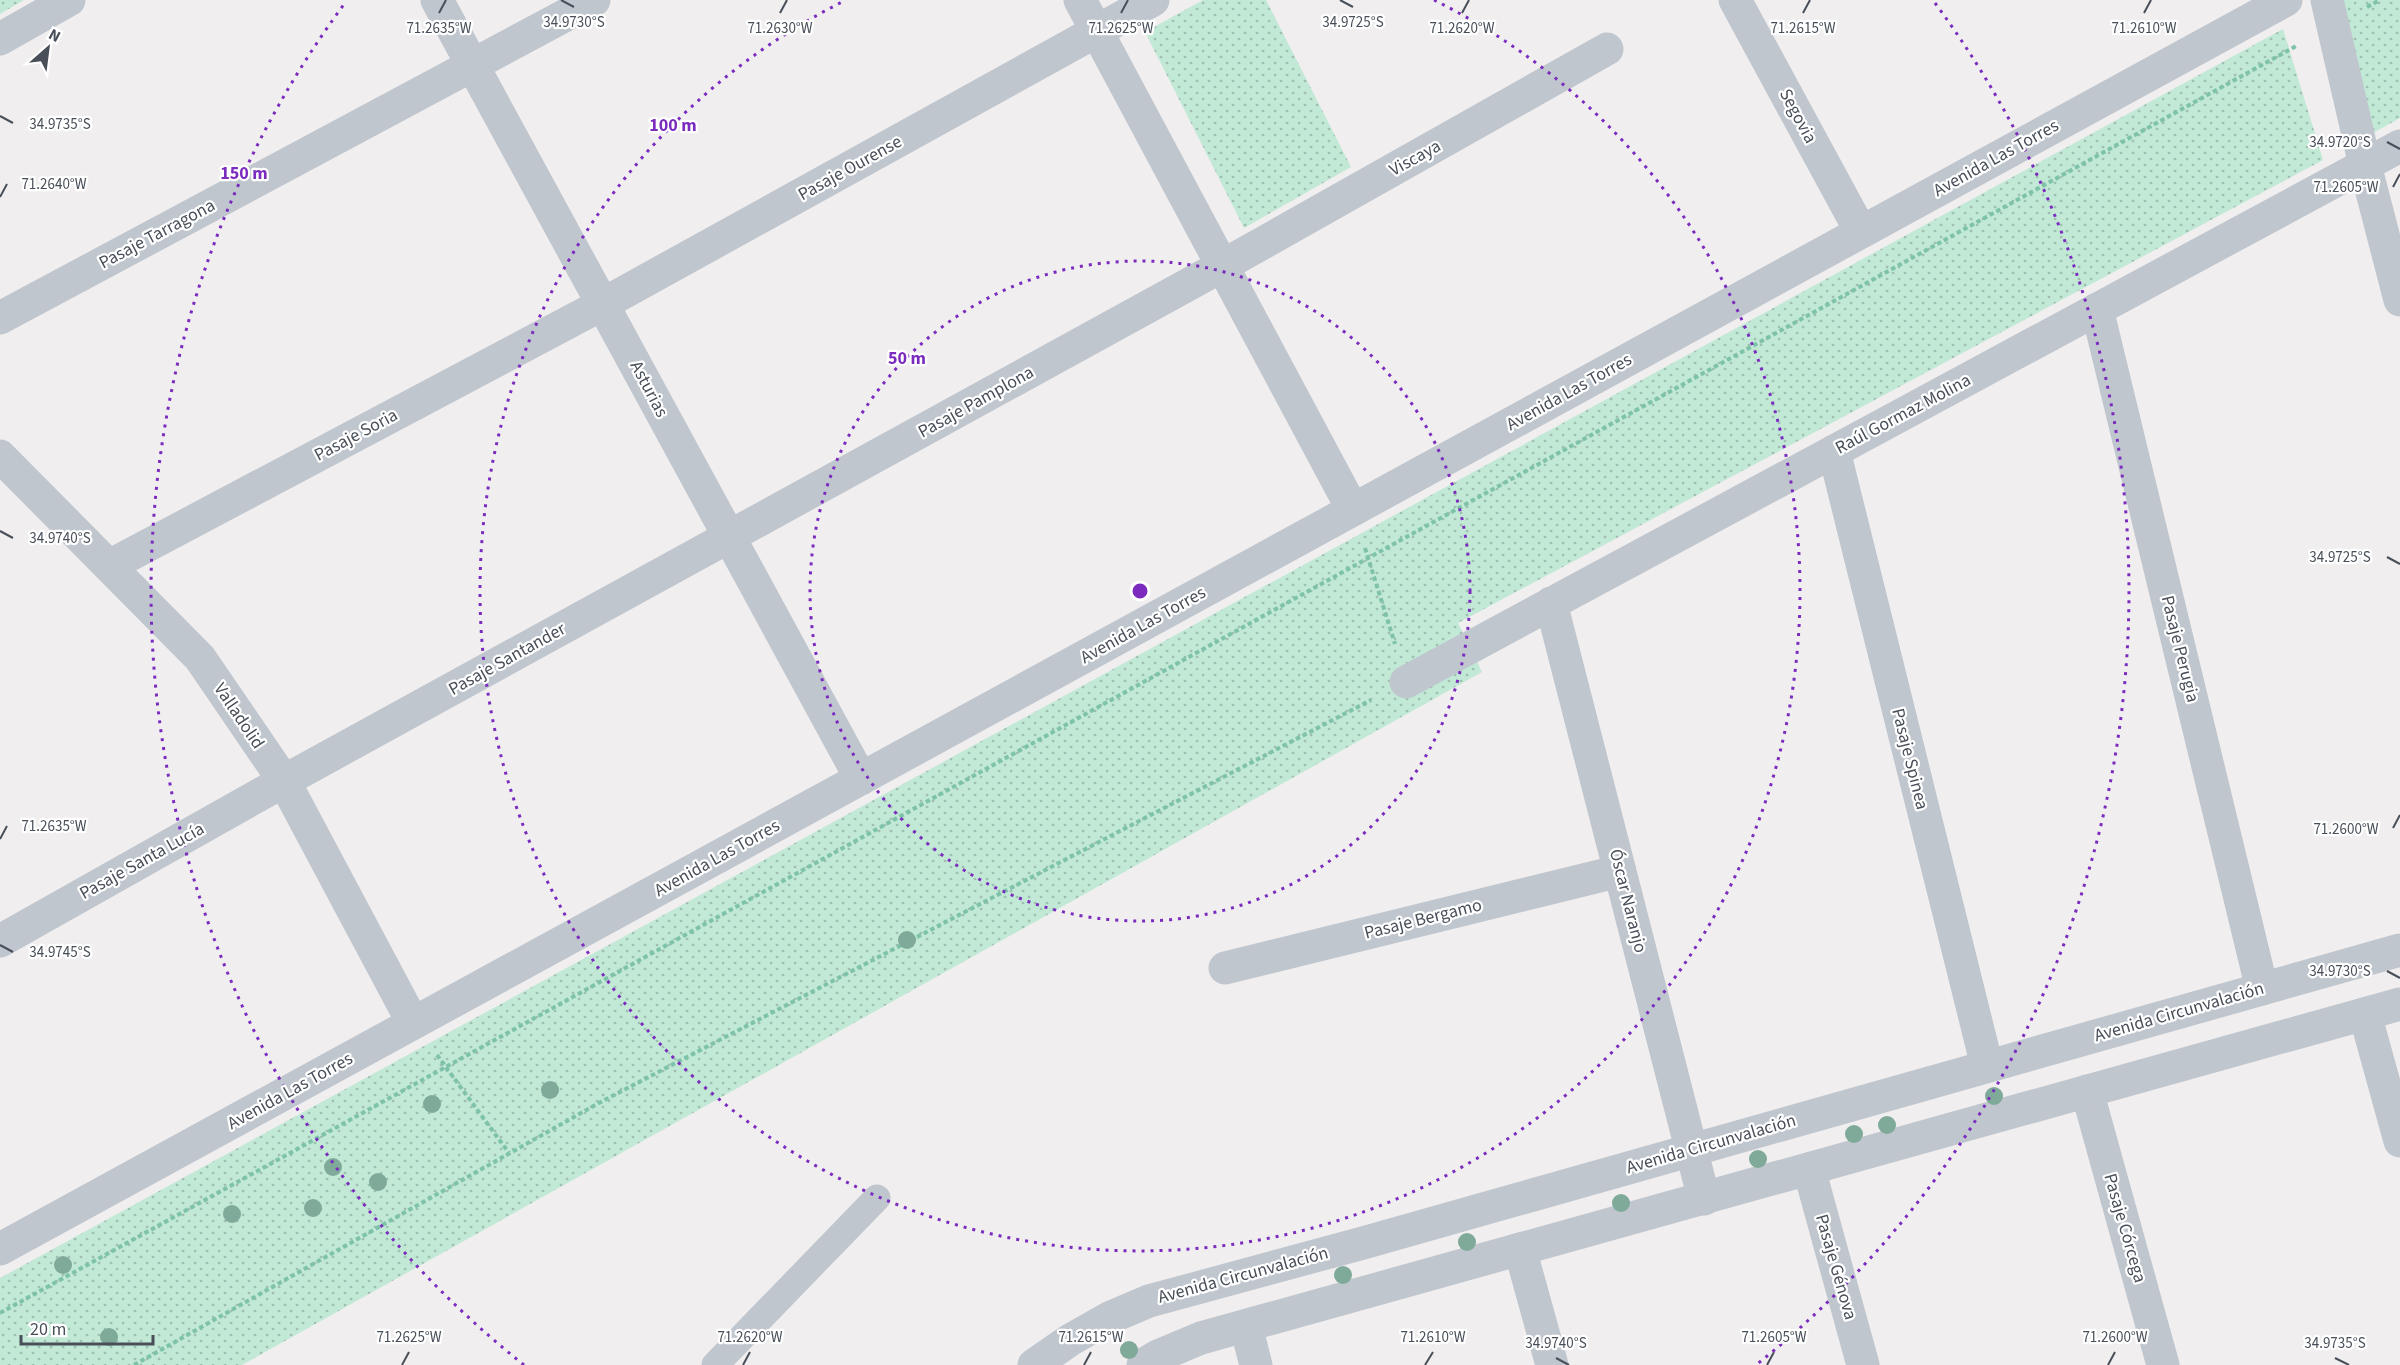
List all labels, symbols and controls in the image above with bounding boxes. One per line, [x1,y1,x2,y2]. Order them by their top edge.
text: 34.9730°S [543,12,605,33]
text: 34.9725°S [1322,12,1384,33]
north arrow [18,18,78,78]
text: 71.2635°W [406,18,472,39]
text: 71.2630°W [747,18,813,39]
text: 71.2625°W [1088,18,1154,39]
text: 71.2620°W [1429,18,1495,39]
text: 71.2615°W [1770,18,1836,39]
text: 71.2610°W [2111,18,2177,39]
text: N [45,23,64,48]
street label: Segovia [1773,84,1823,148]
text: 100 m [649,113,697,138]
street label: Avenida Las Torres [1929,113,2063,203]
text: 34.9735°S [29,114,91,135]
street label: Pasaje Ourense [794,129,906,207]
text: 34.9720°S [2309,132,2371,153]
street label: Viscaya [1385,134,1445,182]
text: 150 m [220,161,268,186]
text: 71.2640°W [21,174,87,195]
text: 71.2605°W [2313,177,2379,198]
street label: Pasaje Tarragona [95,193,219,275]
text: 50 m [888,346,926,371]
street label: Avenida Las Torres [1502,347,1636,437]
street label: Asturias [624,356,674,422]
street label: Pasaje Pamplona [914,360,1038,444]
street label: Raúl Gormaz Molina [1831,368,1975,460]
street label: Pasaje Soria [310,403,402,467]
text: 34.9740°S [29,528,91,549]
text: 34.9725°S [2309,547,2371,568]
street label: Avenida Las Torres [1076,580,1210,670]
centre of rings [1130,581,1150,601]
street label: Pasaje Perugia [2155,593,2205,705]
street label: Pasaje Santander [444,616,571,702]
street label: Valladolid [208,678,270,754]
street label: Pasaje Spinea [1885,706,1935,812]
street label: Avenida Las Torres [650,813,784,903]
text: 71.2635°W [21,816,87,837]
street label: Pasaje Santa Lucía [75,816,209,906]
text: 71.2600°W [2313,819,2379,840]
street label: Óscar Naranjo [1603,846,1653,956]
street label: Pasaje Bergamo [1362,892,1484,946]
text: 34.9745°S [29,942,91,963]
text: 34.9730°S [2309,961,2371,982]
street label: Avenida Circunvalación [2091,976,2267,1048]
street label: Avenida Las Torres [223,1046,357,1136]
street label: Avenida Circunvalación [1623,1108,1799,1180]
street label: Pasaje Córcega [2097,1170,2153,1286]
street label: Pasaje Génova [1809,1211,1863,1323]
street label: Avenida Circunvalación [1155,1240,1331,1310]
scale bar [21,1308,153,1346]
text: 20 m [30,1317,66,1342]
text: 71.2625°W [376,1327,442,1348]
text: 71.2620°W [717,1327,783,1348]
text: 71.2615°W [1058,1327,1124,1348]
text: 71.2610°W [1400,1327,1466,1348]
text: 71.2605°W [1741,1327,1807,1348]
text: 71.2600°W [2082,1327,2148,1348]
text: 34.9740°S [1525,1333,1587,1354]
text: 34.9735°S [2304,1333,2366,1354]

